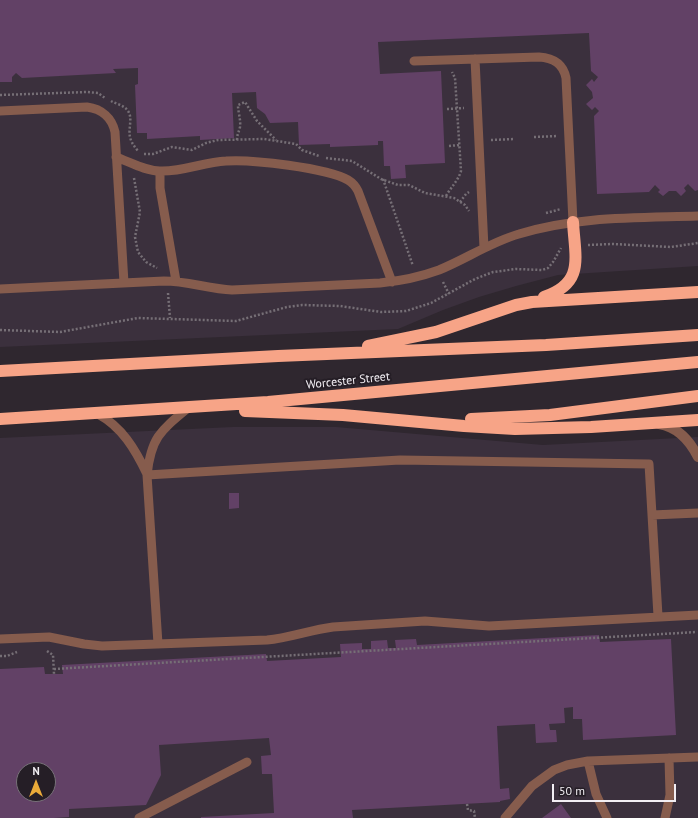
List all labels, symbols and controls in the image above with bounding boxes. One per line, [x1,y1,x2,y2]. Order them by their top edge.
street label: Worcester Street [305,369,391,393]
north arrow [16,762,56,802]
text: N [32,764,40,778]
scale bar [554,776,678,802]
text: 50 m [559,783,585,798]

